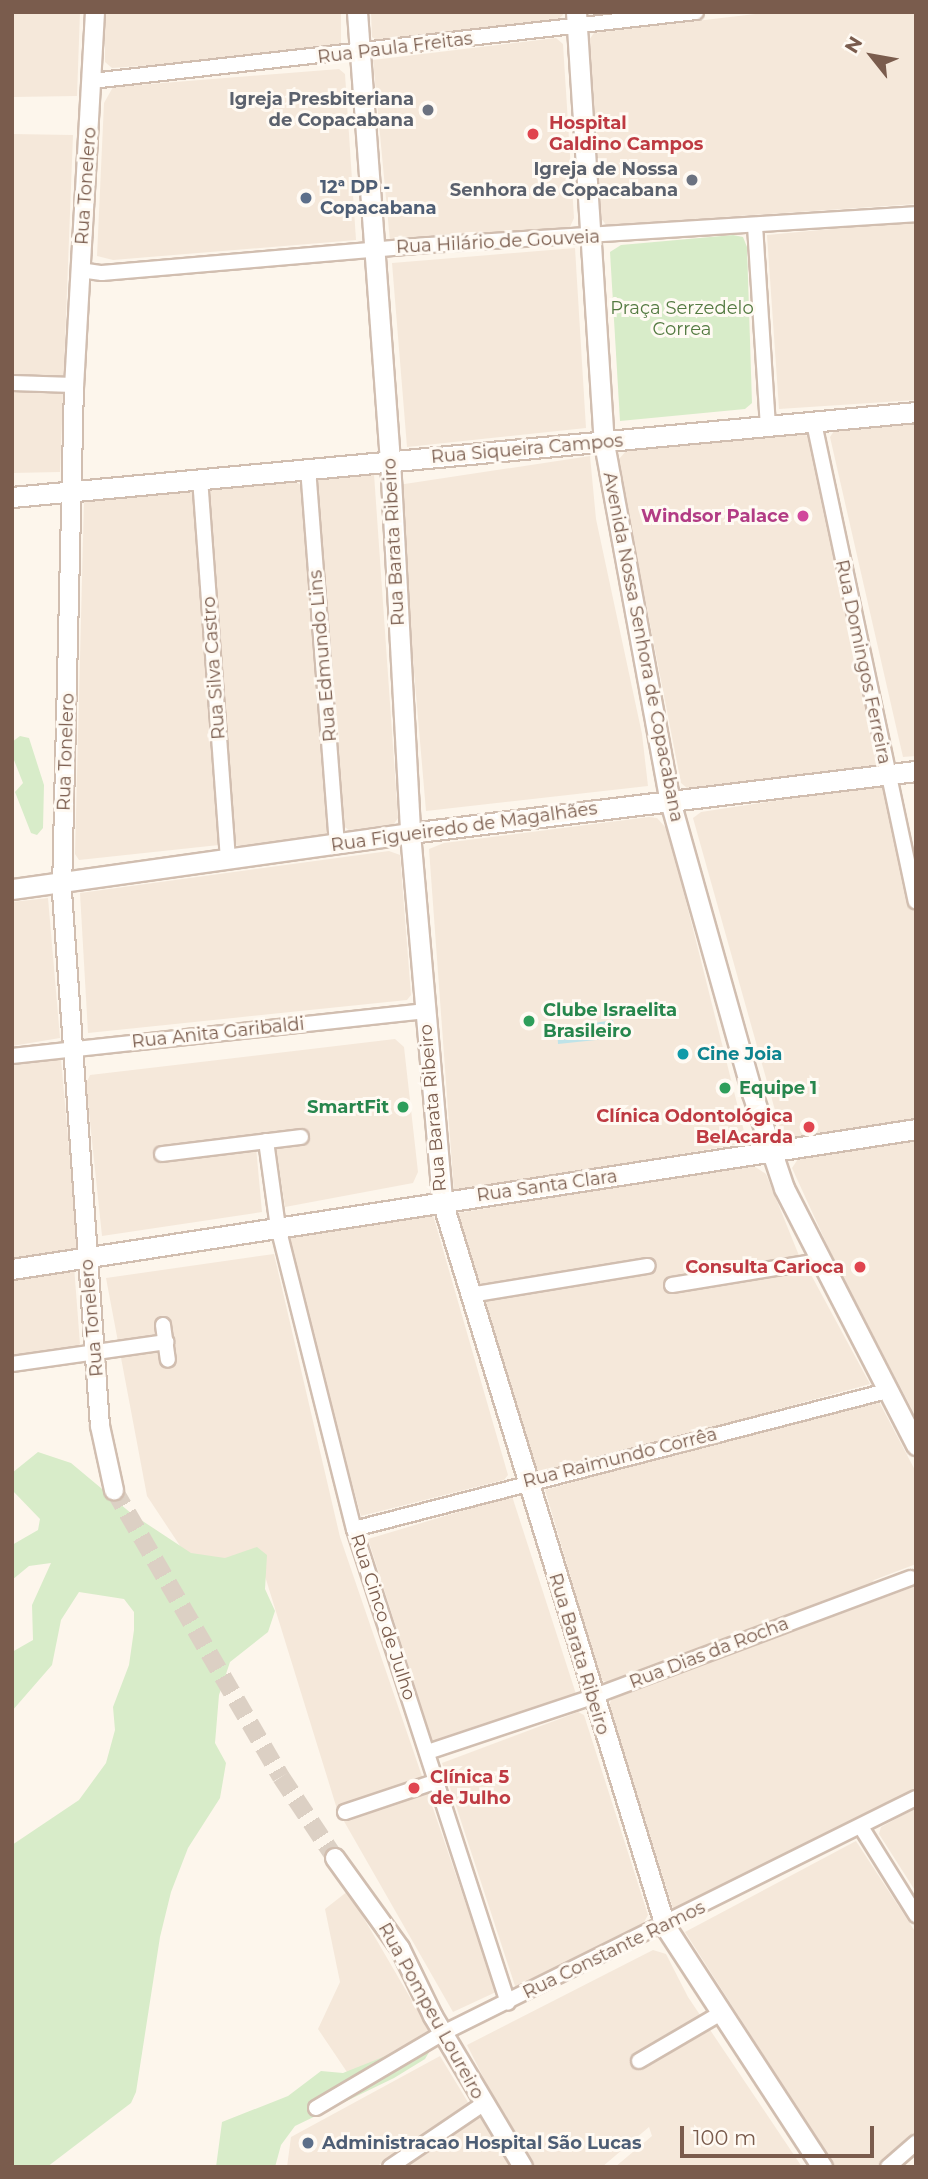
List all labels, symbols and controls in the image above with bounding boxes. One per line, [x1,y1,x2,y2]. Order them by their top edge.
north arrow [837,21,907,91]
street label: Rua Paula Freitas [316,28,474,68]
text: N [840,32,867,57]
place label: Igreja Presbiteriana de Copacabana [229,89,414,132]
marker: Igreja Presbiteriana de Copacabana [420,102,436,118]
place label: Hospital Galdino Campos [549,113,703,156]
marker: Hospital Galdino Campos [523,124,543,144]
street label: Rua Tonelero [71,126,101,246]
place label: Igreja de Nossa Senhora de Copacabana [450,159,678,202]
marker: Igreja de Nossa Senhora de Copacabana [684,172,700,188]
place label: 12ª DP - Copacabana [320,177,437,220]
marker: 12ª DP - Copacabana [298,190,314,206]
street label: Rua Hilário de Gouveia [395,226,601,258]
park label: Praça Serzedelo Correa [610,298,754,340]
street label: Rua Siqueira Campos [430,430,624,468]
street label: Rua Barata Ribeiro [379,458,409,626]
street label: Avenida Nossa Senhora de Copacabana [598,470,688,824]
place label: Windsor Palace [641,505,789,527]
marker: Windsor Palace [795,508,811,524]
street label: Rua Domingos Ferreira [831,558,895,766]
street label: Rua Edmundo Lins [305,569,341,743]
street label: Rua Silva Castro [198,596,230,740]
street label: Rua Tonelero [53,693,79,811]
street label: Rua Figueiredo de Magalhães [329,798,599,856]
place label: Clube Israelita Brasileiro [543,1000,677,1042]
street label: Rua Anita Garibaldi [131,1013,305,1053]
marker: Clube Israelita Brasileiro [521,1013,537,1029]
street label: Rua Barata Ribeiro [415,1023,451,1193]
place label: Cine Joia [697,1043,782,1065]
marker: Cine Joia [675,1046,691,1062]
place label: Equipe 1 [739,1077,817,1099]
marker: Equipe 1 [717,1080,733,1096]
place label: SmartFit [307,1096,389,1118]
marker: SmartFit [395,1099,411,1115]
place label: Clínica Odontológica BelAcarda [596,1106,793,1148]
marker: Clínica Odontológica BelAcarda [799,1117,819,1137]
street label: Rua Santa Clara [475,1165,619,1207]
place label: Consulta Carioca [685,1256,844,1278]
marker: Consulta Carioca [850,1257,870,1277]
street label: Rua Tonelero [76,1258,108,1378]
street label: Rua Raimundo Corrêa [521,1423,719,1493]
street label: Rua Cinco de Julho [346,1531,420,1703]
street label: Rua Barata Ribeiro [544,1570,614,1738]
street label: Rua Dias da Rocha [626,1613,792,1693]
place label: Clínica 5 de Julho [430,1767,511,1810]
marker: Clínica 5 de Julho [404,1778,424,1798]
street label: Rua Constante Ramos [519,1896,709,2004]
street label: Rua Pompeu Loureiro [374,1919,488,2103]
scale bar [683,2112,877,2156]
text: 100 m [693,2125,756,2150]
place label: Administracao Hospital São Lucas [322,2132,642,2154]
marker: Administracao Hospital São Lucas [300,2135,316,2151]

